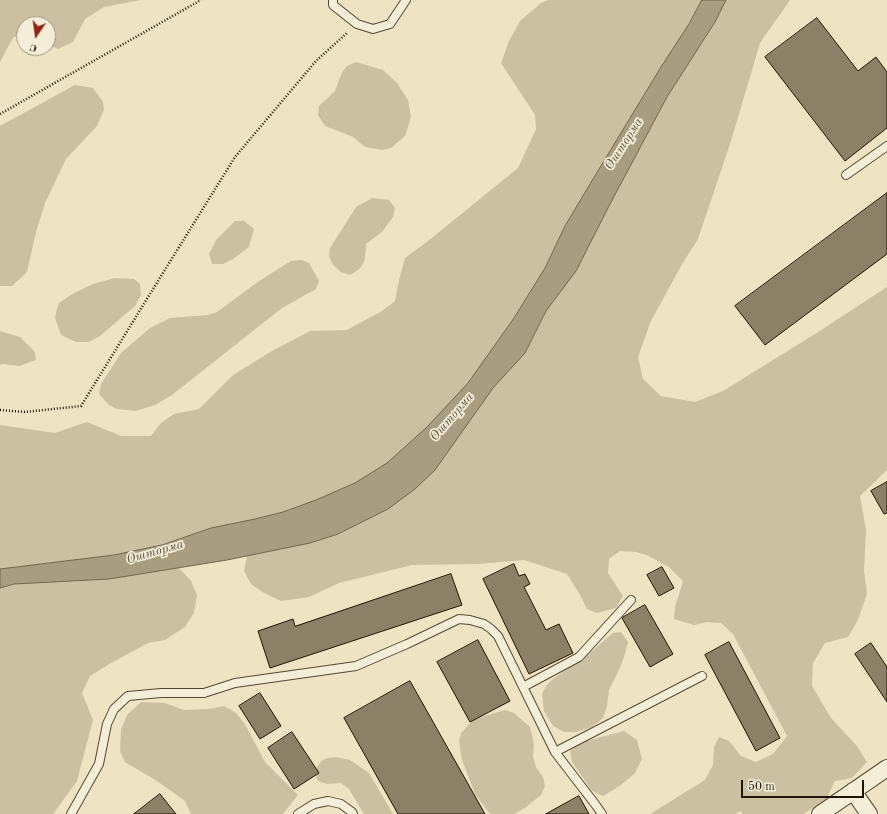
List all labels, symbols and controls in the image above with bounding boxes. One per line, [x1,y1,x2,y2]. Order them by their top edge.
north arrow [16,16,56,56]
text: С [29,41,38,53]
water label: Ошторма [601,115,647,173]
water label: Ошторма [427,390,477,444]
water label: Ошторма [125,536,185,568]
scale bar [743,772,866,798]
text: 50 m [748,781,775,793]

